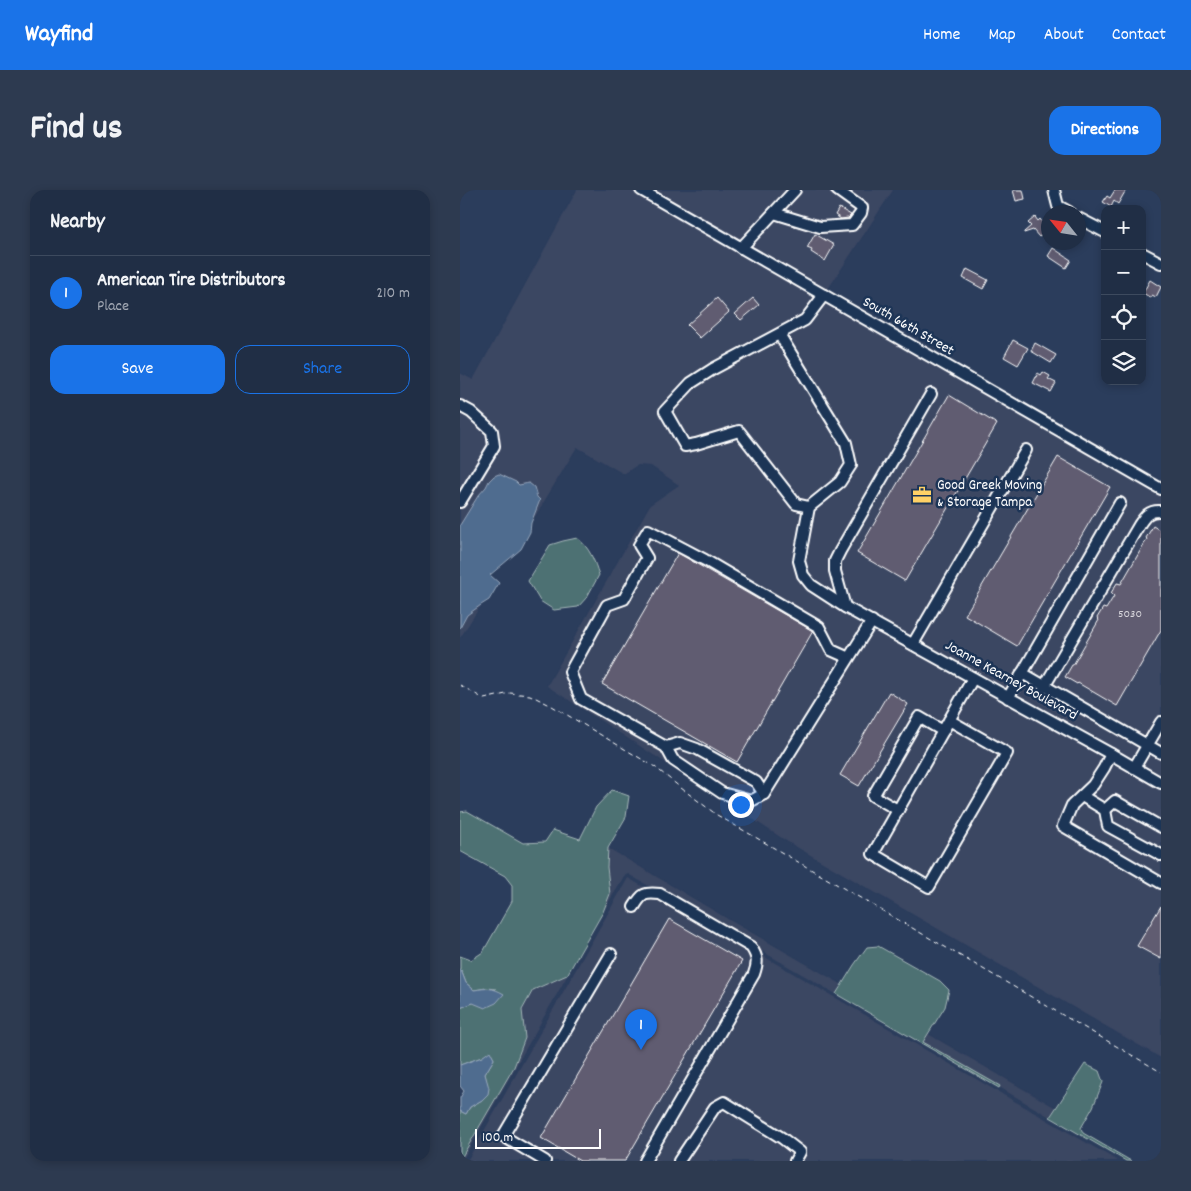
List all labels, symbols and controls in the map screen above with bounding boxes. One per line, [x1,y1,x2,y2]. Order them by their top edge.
text: Wayfind [25,18,93,52]
text: Home [923,23,960,48]
text: Map [988,23,1016,48]
text: About [1044,23,1084,48]
text: Contact [1112,23,1166,48]
text: Find us [30,105,122,155]
button: Directions [1049,106,1161,155]
north arrow [1041,205,1086,250]
map controls [1101,205,1146,385]
button: + [1101,205,1146,250]
text: Nearby [50,208,105,238]
button: − [1101,250,1146,295]
text: American Tire Distributors [97,268,286,295]
text: 1 [64,282,68,305]
text: 210 m [376,282,410,305]
street label: South 66th Street [858,292,958,362]
text: Place [97,295,129,318]
button: locate [1101,295,1146,340]
button: layers [1101,340,1146,385]
button: Save [50,345,225,394]
button: Share [235,345,410,394]
place label: Good Greek Moving & Storage Tampa [937,475,1042,514]
office icon: Good Greek Moving & Storage Tampa [911,484,933,506]
house number: 5030 [1118,606,1142,623]
street label: Joanne Kearney Boulevard [941,635,1081,727]
your location [728,792,754,818]
pin: 1 [625,1009,657,1050]
scale bar [475,1126,601,1149]
text: 100 m [482,1128,513,1148]

